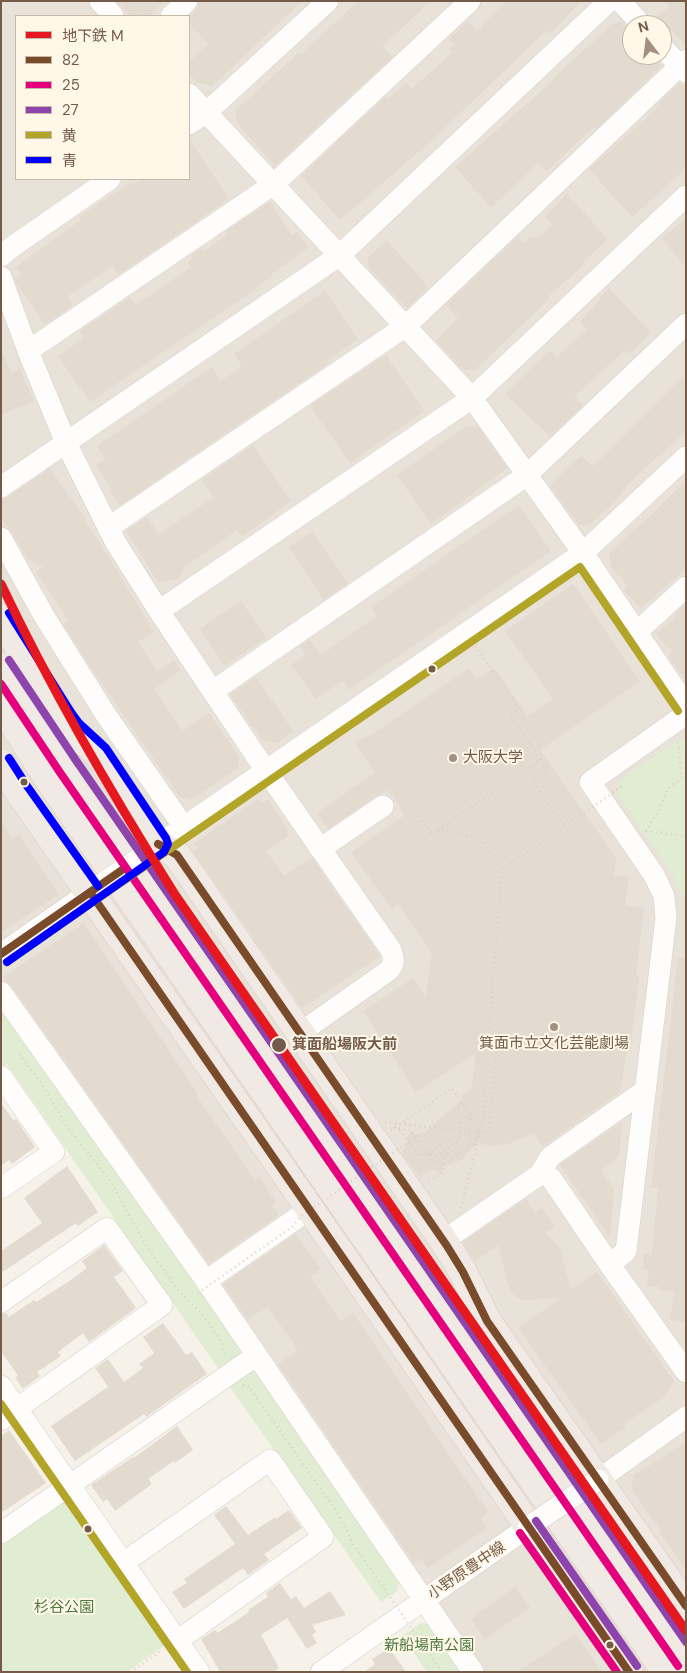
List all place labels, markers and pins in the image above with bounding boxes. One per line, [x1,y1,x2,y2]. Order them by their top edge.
unlabelled marker [427,664,437,674]
place label: 大阪大学 [463,749,523,767]
marker: 大阪大学 [447,752,459,764]
unlabelled marker [19,777,29,787]
marker: 箕面市立文化芸能劇場 [548,1021,560,1033]
place label: 箕面市立文化芸能劇場 [479,1035,629,1053]
marker: 箕面船場阪大前 [270,1036,288,1054]
place label: 箕面船場阪大前 [292,1036,397,1054]
unlabelled marker [83,1524,93,1534]
unlabelled marker [605,1640,615,1650]

